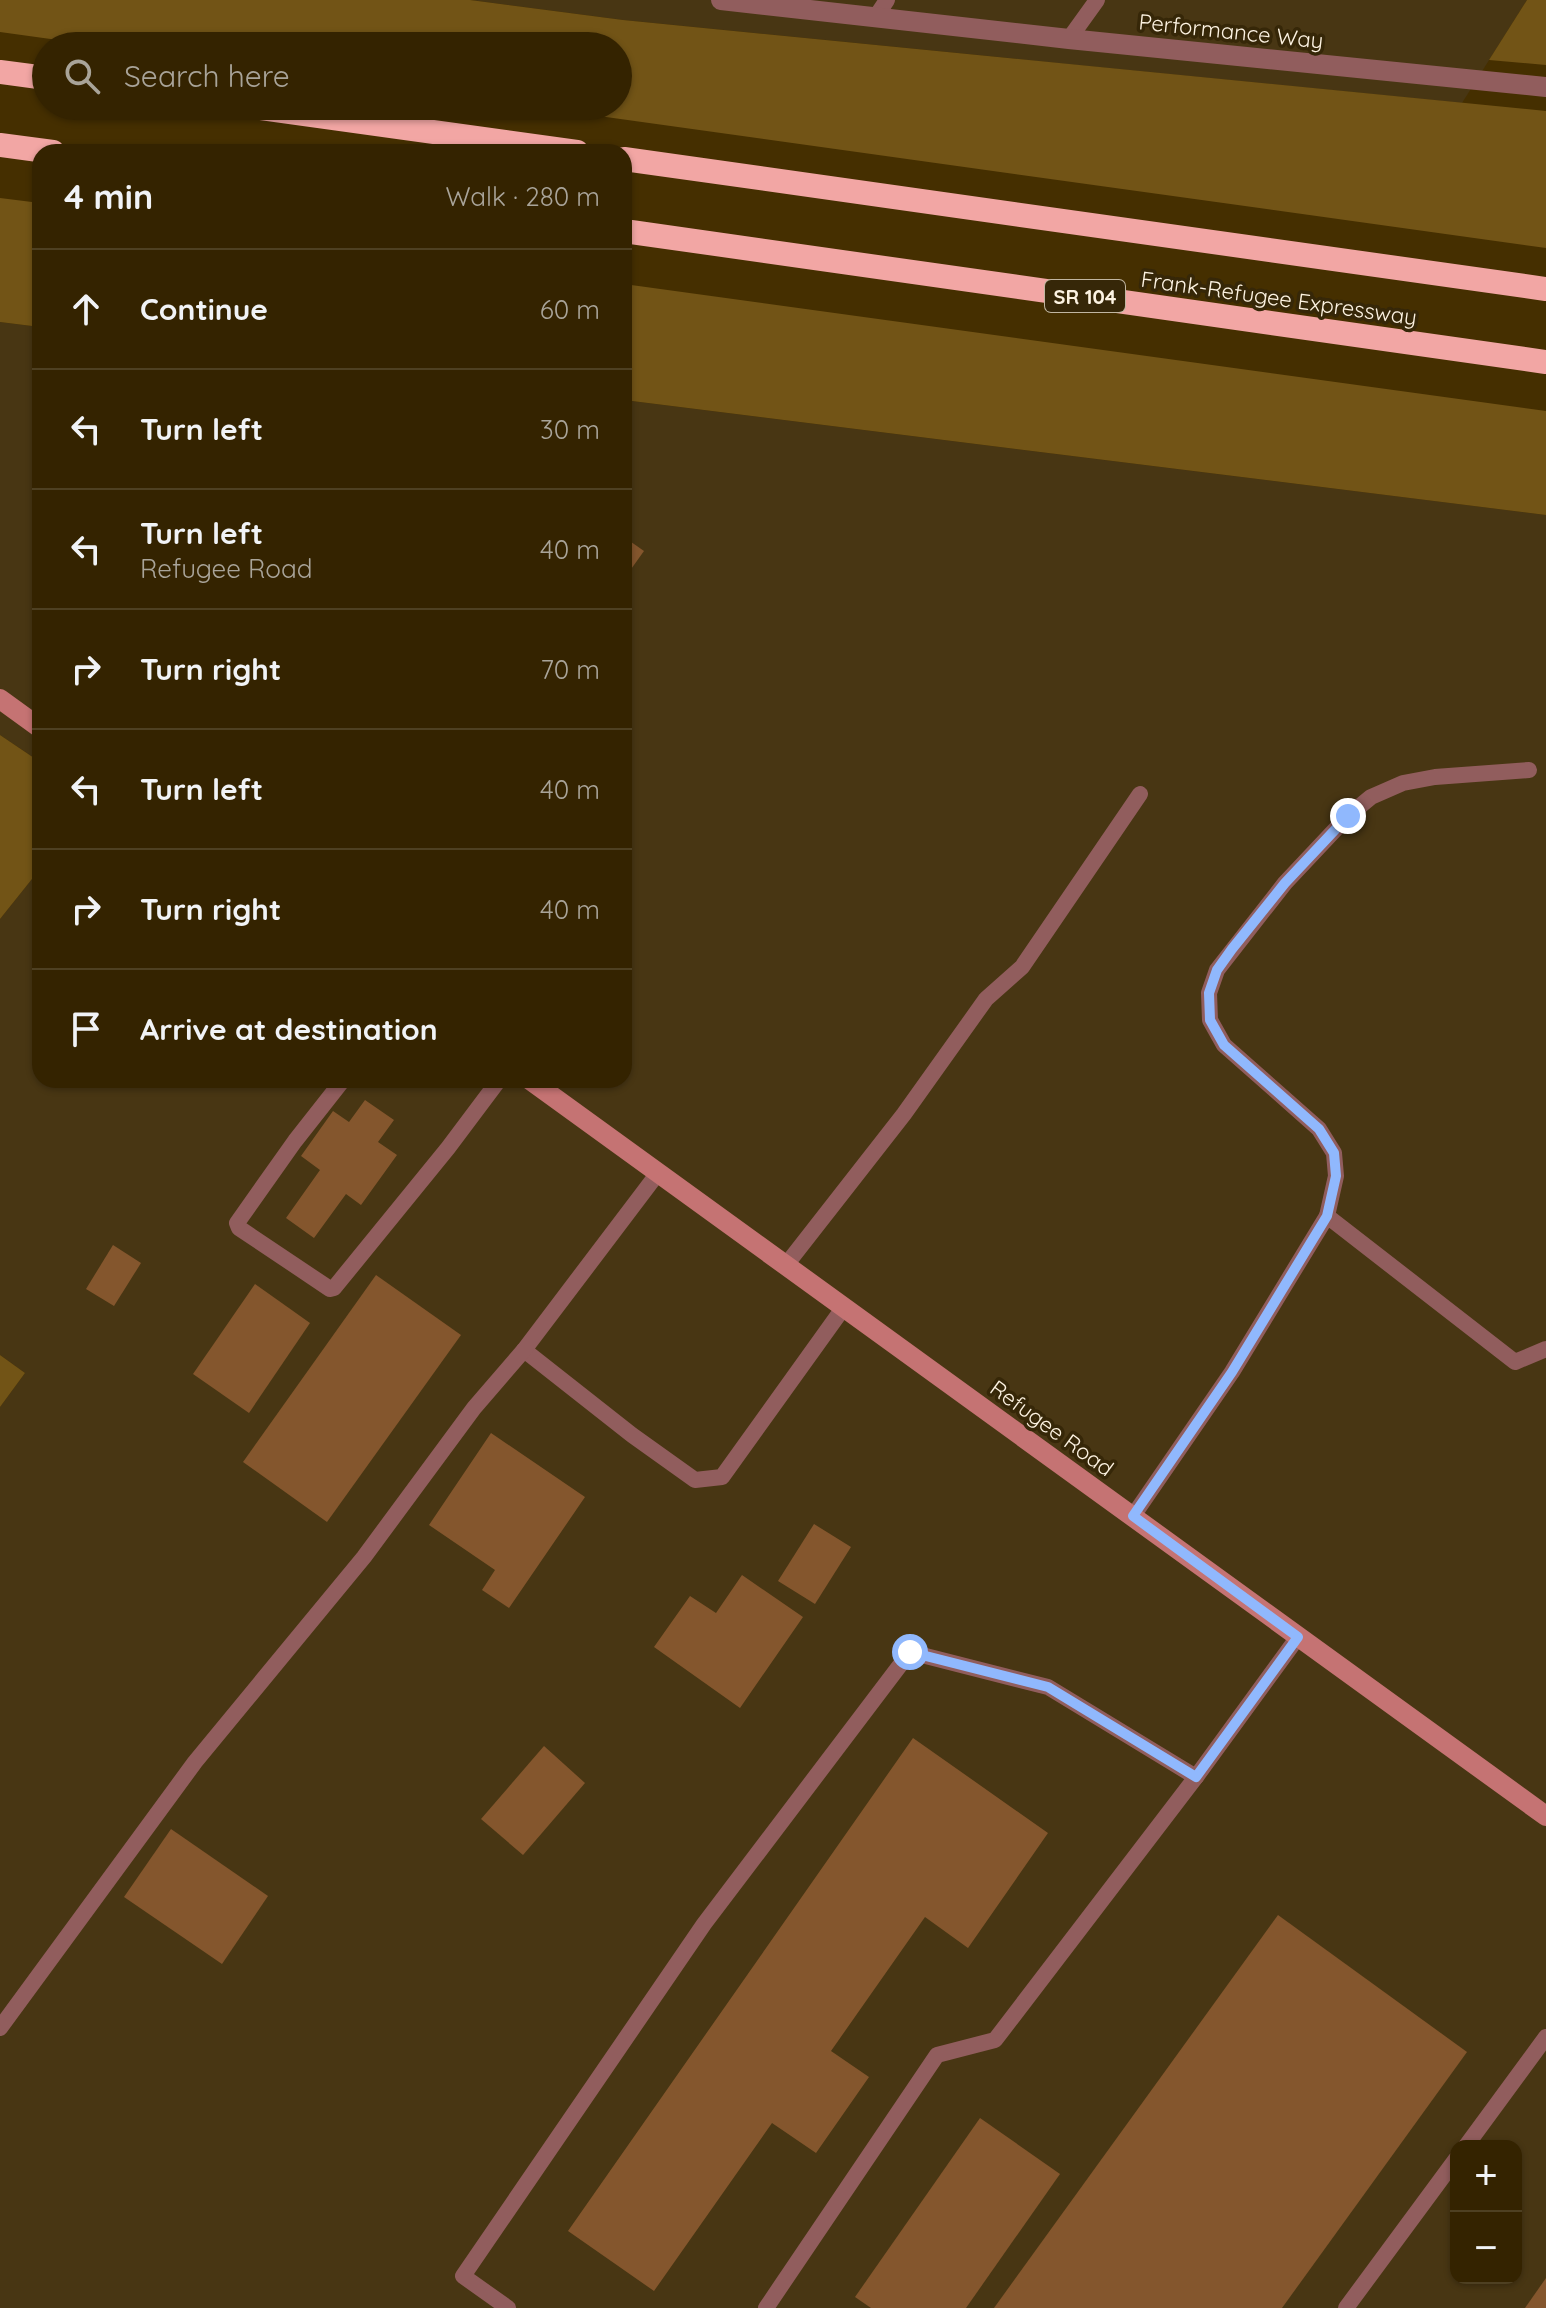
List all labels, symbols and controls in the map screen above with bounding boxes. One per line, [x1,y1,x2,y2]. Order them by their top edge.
street label: Performance Way [1137,7,1325,55]
search box [32,32,632,120]
icon: search [60,54,104,98]
text: Search here [124,57,290,95]
text: 4 min [64,175,153,218]
text: Walk · 280 m [445,180,600,213]
street label: Frank-Refugee Expressway [1139,265,1419,331]
road number: SR 104 [1045,280,1125,312]
icon: ahead [64,287,108,331]
text: Continue [140,290,268,328]
text: 60 m [540,293,600,326]
icon: left [64,407,108,451]
text: Turn left [140,410,263,448]
text: 30 m [540,413,600,446]
text: Turn left [140,514,263,552]
icon: left [64,527,108,571]
text: 40 m [540,533,600,566]
text: Refugee Road [140,552,313,585]
icon: right [64,647,108,691]
text: Turn right [140,650,281,688]
text: 70 m [540,653,600,686]
icon: left [64,767,108,811]
text: Turn left [140,770,263,808]
text: 40 m [540,773,600,806]
route end [1330,798,1366,834]
icon: right [64,887,108,931]
text: Turn right [140,890,281,928]
text: 40 m [540,893,600,926]
icon: arrive [64,1007,108,1051]
text: Arrive at destination [140,1010,438,1048]
street label: Refugee Road [985,1374,1119,1482]
route start [892,1634,928,1670]
map controls [1450,2140,1522,2284]
button: + [1450,2140,1522,2212]
button: − [1450,2212,1522,2284]

